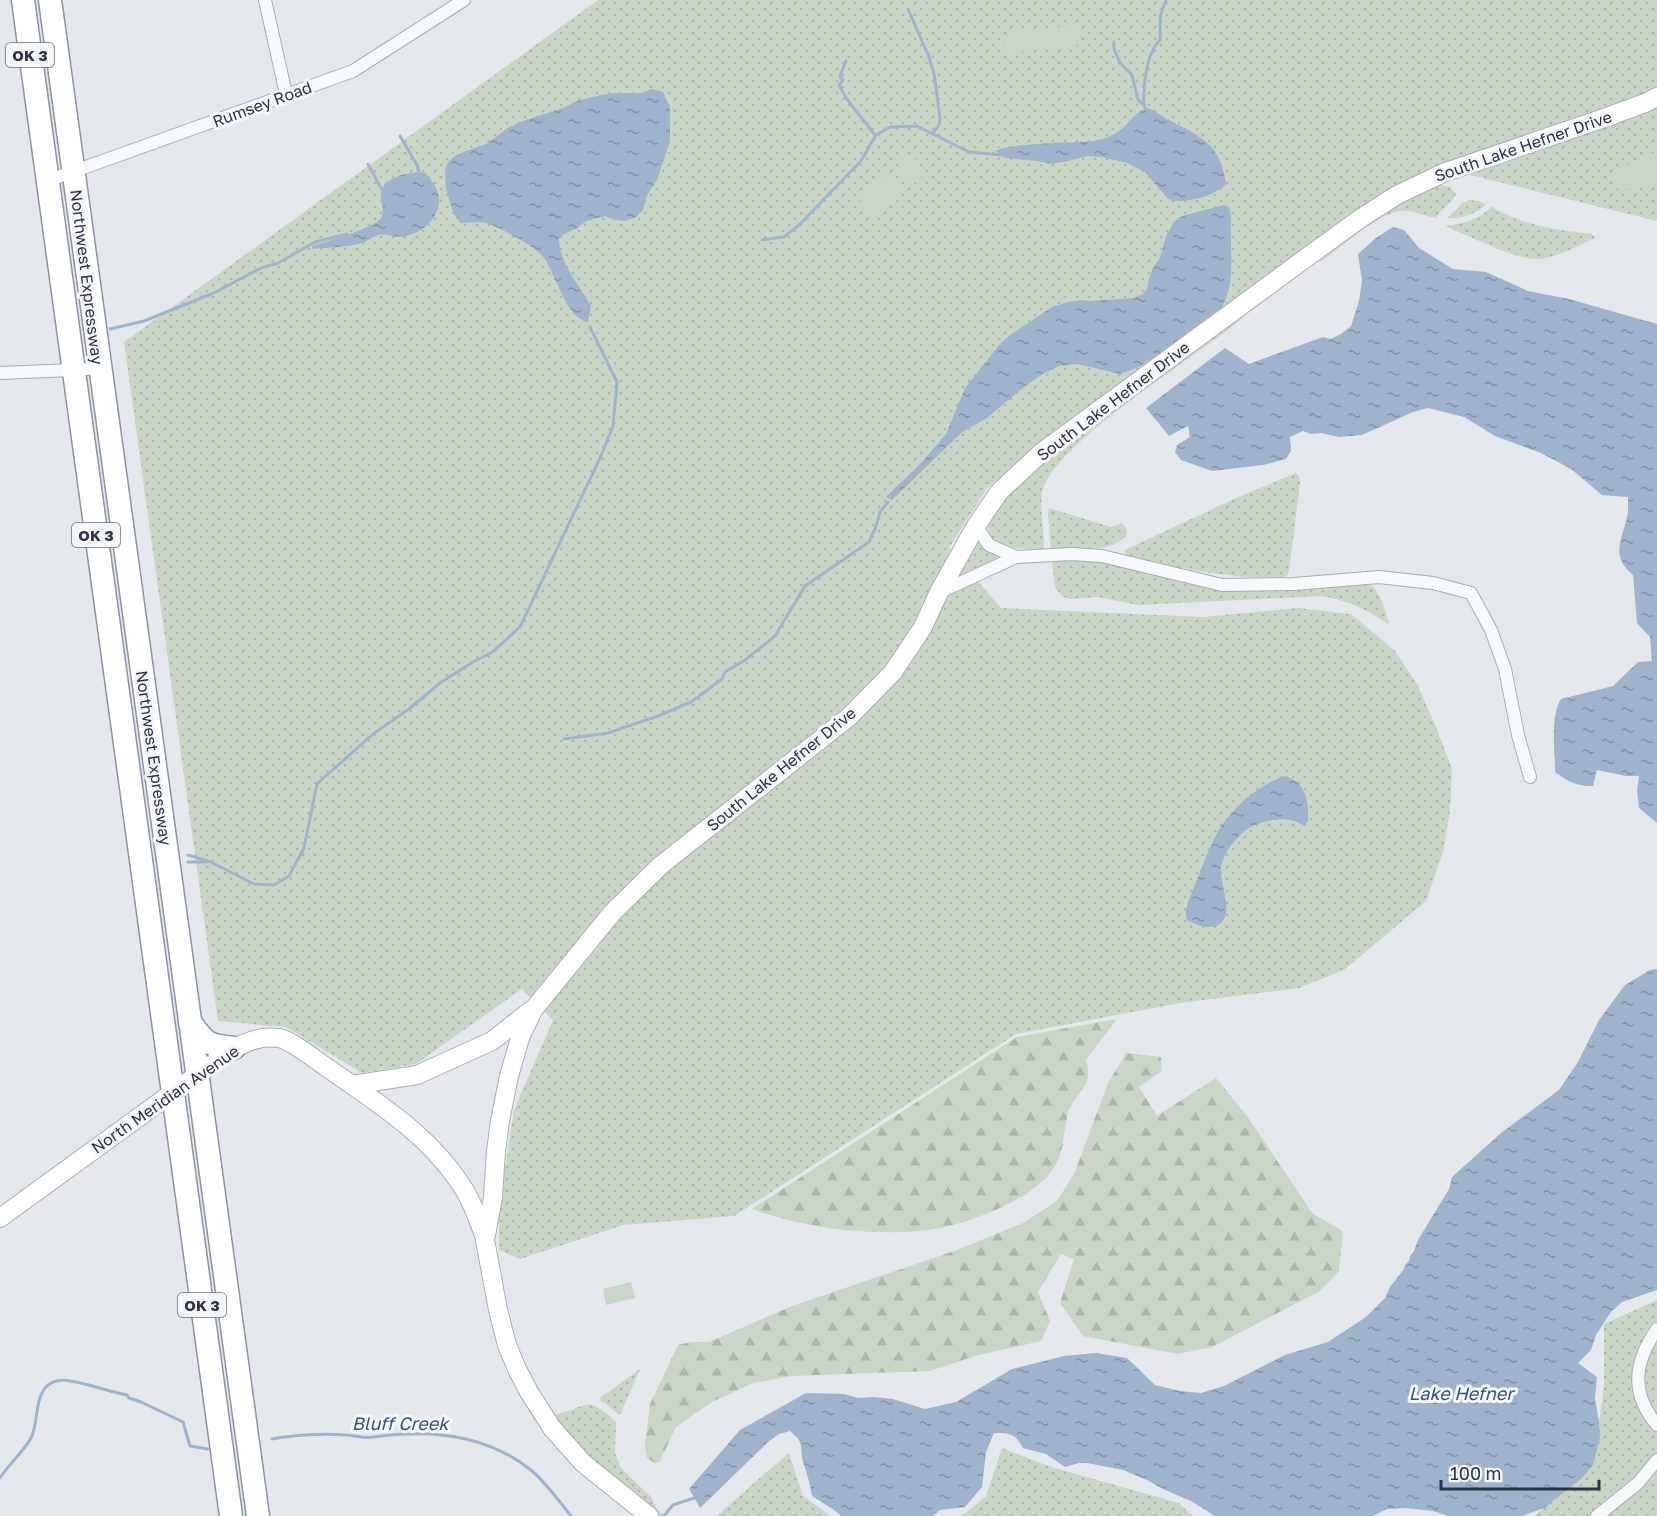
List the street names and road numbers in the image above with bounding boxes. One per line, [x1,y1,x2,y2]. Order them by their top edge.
road number: OK 3 [6,43,54,67]
street label: Rumsey Road [210,77,314,131]
street label: South Lake Hefner Drive [1432,106,1614,186]
street label: Northwest Expressway [66,188,108,366]
street label: South Lake Hefner Drive [1033,337,1193,465]
road number: OK 3 [72,523,120,547]
street label: Northwest Expressway [132,669,176,847]
street label: South Lake Hefner Drive [702,703,860,835]
street label: North Meridian Avenue [87,1040,243,1158]
road number: OK 3 [178,1293,226,1317]

